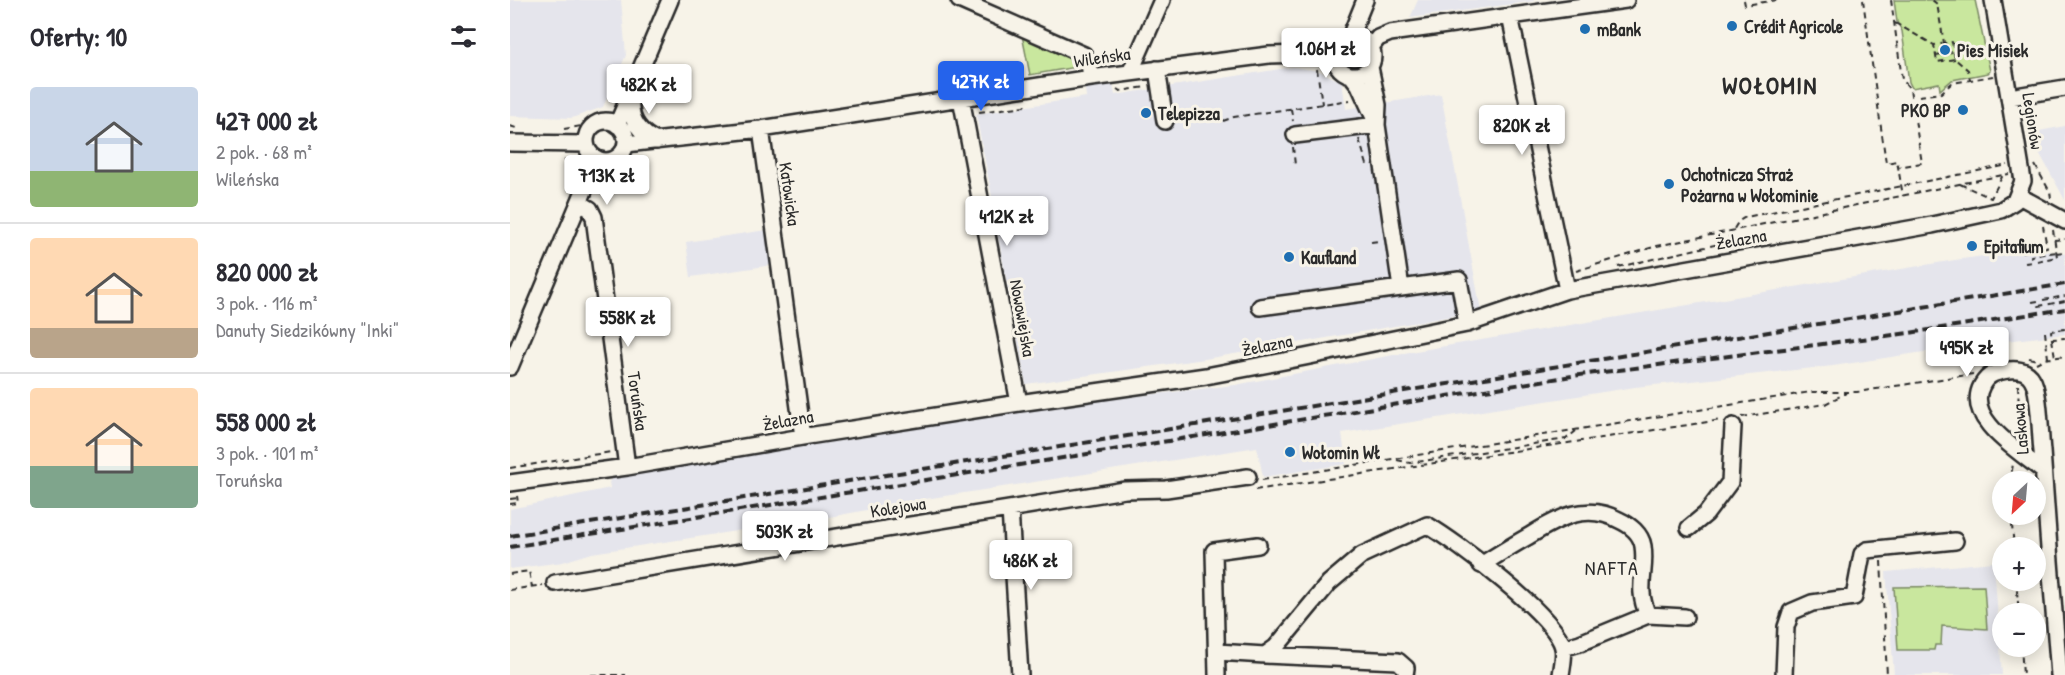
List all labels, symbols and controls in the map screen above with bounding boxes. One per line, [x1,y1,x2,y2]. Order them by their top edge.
place label: Crédit Agricole [1744,14,1844,40]
place label: mBank [1597,17,1642,42]
text: Oferty: 10 [30,19,127,54]
marker: Crédit Agricole [1725,19,1739,33]
icon: filters [447,20,480,53]
marker: mBank [1578,22,1592,36]
pin: 1.06M zł [1264,28,1388,79]
text: 1.06M zł [1295,34,1357,61]
place label: Pies Misiek [1957,38,2029,63]
street label: Wileńska [1072,41,1132,73]
marker: Pies Misiek [1938,43,1952,57]
pin: 427K zł [926,61,1036,112]
pin: 482K zł [594,64,704,115]
text: 427K zł [952,67,1010,94]
district label: WOŁOMIN [1722,69,1818,101]
text: 482K zł [621,70,677,97]
street label: Legionów [2016,91,2050,151]
place label: PKO BP [1901,98,1951,123]
place label: Telepizza [1157,101,1221,127]
text: 427 000 zł [216,103,319,138]
marker: PKO BP [1956,103,1970,117]
pin: 820K zł [1467,105,1577,156]
marker: Telepizza [1139,106,1153,120]
icon: home [78,111,150,183]
text: 820K zł [1493,111,1551,138]
text: 2 pok. · 68 m² [216,138,312,165]
pin: 713K zł [552,155,662,206]
text: 713K zł [578,161,636,188]
street label: Katowicka [773,161,807,227]
place label: Ochotnicza Straż Pożarna w Wołominie [1681,162,1819,208]
text: Wileńska [216,165,279,192]
marker: Ochotnicza Straż Pożarna w Wołominie [1662,177,1676,191]
pin: 412K zł [952,196,1062,247]
text: 412K zł [979,202,1035,229]
street label: Żelazna [1714,222,1768,256]
place label: Epitafium [1984,234,2044,260]
marker: Epitafium [1965,239,1979,253]
place label: Kaufland [1301,245,1356,270]
marker: Kaufland [1282,250,1296,264]
text: 820 000 zł [216,254,319,289]
icon: home [78,262,150,334]
street label: Nowowiejska [1004,278,1042,358]
text: 3 pok. · 116 m² [216,289,317,316]
pin: 558K zł [573,297,683,348]
text: 558K zł [600,303,656,330]
text: Danuty Siedzikówny "Inki" [216,316,399,343]
pin: 495K zł [1912,327,2022,378]
street label: Żelazna [1240,328,1294,362]
text: 495K zł [1940,333,1994,360]
street label: Toruńska [621,370,655,432]
street label: Żelazna [761,403,815,437]
street label: Laskowa [2005,403,2035,455]
text: 558 000 zł [216,404,317,439]
icon: home [78,412,150,484]
text: 3 pok. · 101 m² [216,439,318,466]
place label: Wołomin Wł [1302,440,1381,465]
marker: Wołomin Wł [1283,445,1297,459]
text: Toruńska [216,466,282,493]
north arrow [1992,471,2046,525]
map controls [1992,471,2046,657]
street label: Kolejowa [869,490,927,524]
pin: 503K zł [730,511,840,562]
text: 503K zł [756,517,814,544]
button: + [1992,537,2046,591]
pin: 486K zł [976,540,1086,591]
text: 486K zł [1003,546,1059,573]
district label: NAFTA [1585,554,1639,581]
button: − [1992,603,2046,657]

